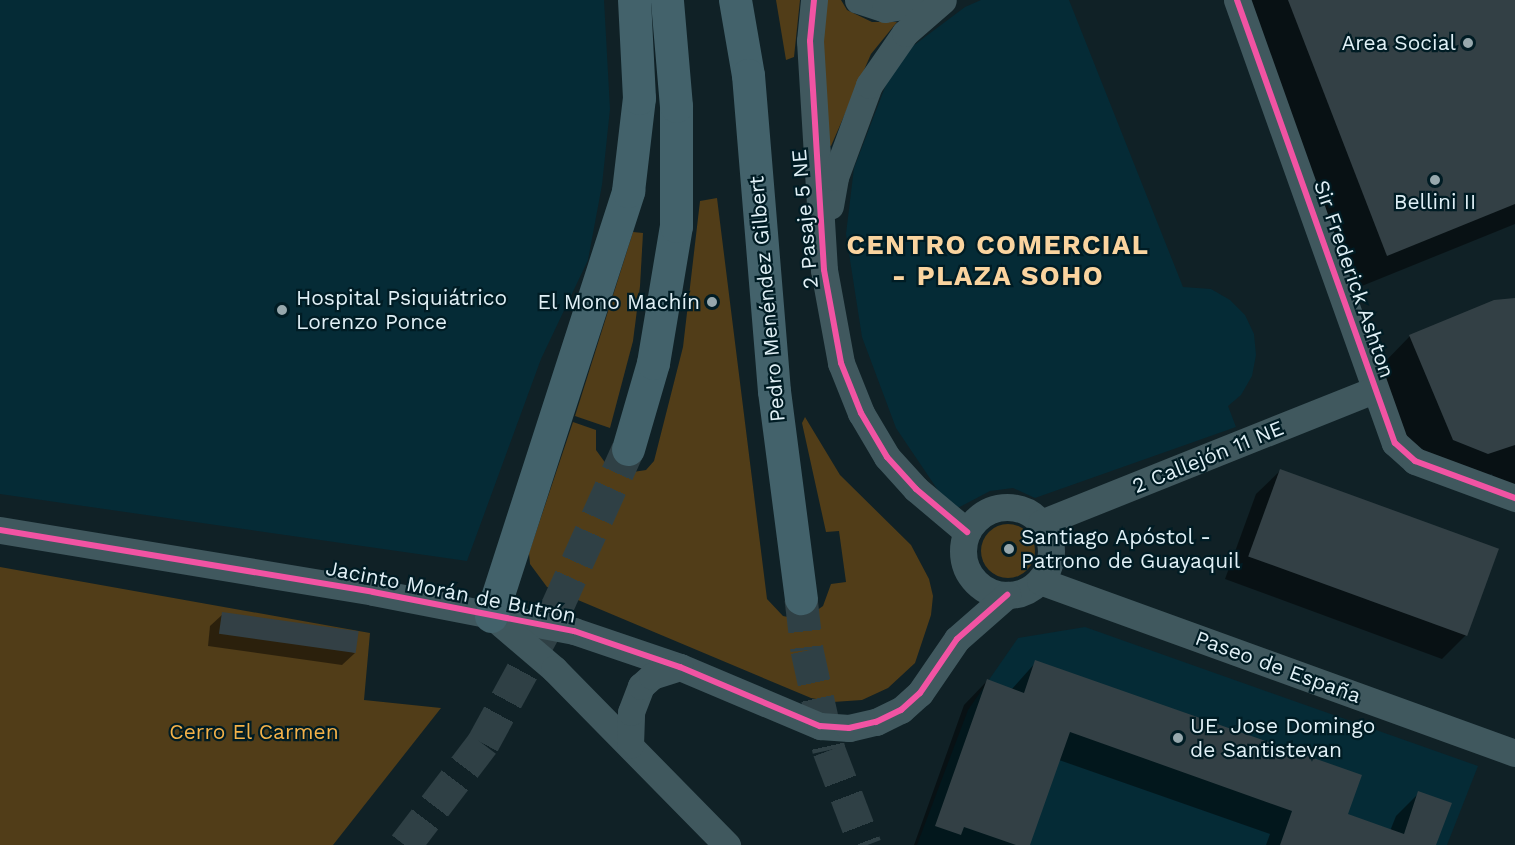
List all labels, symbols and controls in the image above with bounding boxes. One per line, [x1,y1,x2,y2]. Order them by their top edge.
place label: Area Social [1341,30,1456,56]
marker: Area Social [1461,36,1475,50]
street label: 2 Pasaje 5 NE [786,148,824,290]
marker: Bellini II [1428,173,1442,187]
street label: Pedro Menéndez Gilbert [744,175,790,423]
street label: Sir Frederick Ashton [1308,176,1400,382]
place label: Bellini II [1394,189,1476,215]
district label: CENTRO COMERCIAL - PLAZA SOHO [847,229,1149,292]
place label: Hospital Psiquiátrico Lorenzo Ponce [296,285,508,335]
place label: El Mono Machín [537,289,700,315]
marker: El Mono Machín [705,295,719,309]
marker: Hospital Psiquiátrico Lorenzo Ponce [273,301,291,319]
street label: 2 Callejón 11 NE [1128,415,1288,499]
place label: Santiago Apóstol - Patrono de Guayaquil [1021,524,1240,574]
marker: Santiago Apóstol - Patrono de Guayaquil [1002,542,1016,556]
street label: Jacinto Morán de Butrón [324,555,578,629]
street label: Paseo de España [1192,625,1364,709]
place label: UE. Jose Domingo de Santistevan [1190,713,1376,763]
park label: Cerro El Carmen [169,719,339,745]
marker: UE. Jose Domingo de Santistevan [1171,731,1185,745]

